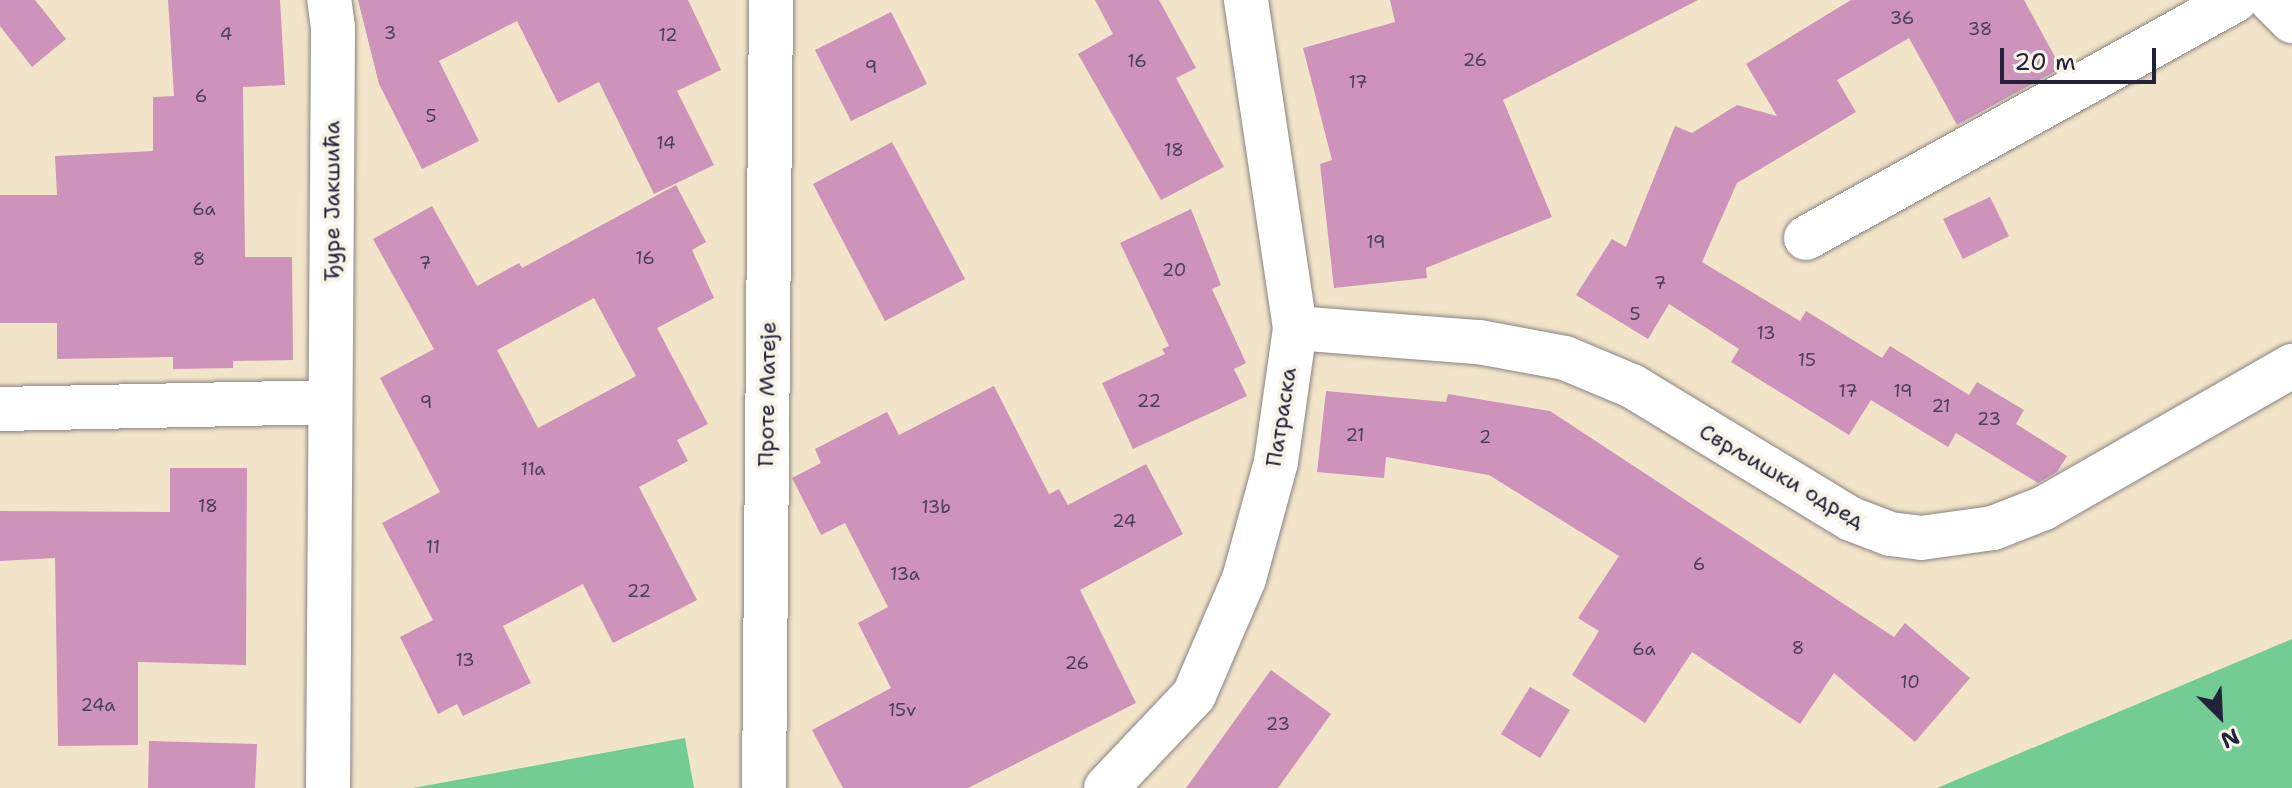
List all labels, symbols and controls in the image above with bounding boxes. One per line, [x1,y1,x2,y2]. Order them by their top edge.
house number: 36 [1890,7,1914,29]
house number: 38 [1968,18,1992,40]
house number: 3 [384,22,396,44]
house number: 4 [220,23,232,45]
house number: 12 [658,24,678,46]
scale bar [2004,32,2160,82]
text: 20 m [2014,46,2076,78]
house number: 26 [1463,49,1487,71]
house number: 16 [1127,50,1147,72]
house number: 9 [865,56,877,78]
house number: 17 [1348,71,1368,93]
house number: 6 [195,85,207,107]
house number: 5 [425,105,437,127]
street label: Ђуре Јакшића [319,121,345,281]
house number: 14 [656,132,676,154]
house number: 18 [1164,139,1184,161]
house number: 6a [192,198,216,220]
house number: 19 [1366,231,1386,253]
house number: 16 [635,247,655,269]
house number: 8 [193,248,205,270]
house number: 7 [419,252,431,274]
house number: 20 [1162,259,1186,281]
house number: 7 [1654,272,1666,294]
house number: 5 [1629,303,1641,325]
street label: Проте Матеје [753,321,781,467]
house number: 13 [1756,322,1776,344]
house number: 15 [1798,349,1816,371]
street label: Патраска [1260,365,1302,469]
house number: 17 [1838,380,1858,402]
house number: 19 [1893,380,1913,402]
house number: 22 [1137,390,1161,412]
house number: 9 [420,391,432,413]
house number: 21 [1931,395,1951,417]
house number: 23 [1977,408,2001,430]
street label: Сврљишки одред [1695,418,1869,534]
house number: 21 [1345,424,1365,446]
house number: 2 [1479,426,1491,448]
house number: 11a [521,458,545,480]
house number: 18 [198,495,218,517]
house number: 13b [921,496,951,518]
house number: 24 [1112,510,1136,532]
house number: 11 [426,536,440,558]
house number: 6 [1693,553,1705,575]
house number: 13a [890,563,920,585]
house number: 22 [627,580,651,602]
house number: 8 [1792,637,1804,659]
house number: 6a [1632,638,1656,660]
house number: 13 [455,649,475,671]
house number: 26 [1065,652,1089,674]
house number: 10 [1900,671,1920,693]
north arrow [2180,676,2260,756]
house number: 24a [81,694,115,716]
house number: 15v [888,699,916,721]
house number: 23 [1266,713,1290,735]
text: N [2216,722,2244,755]

